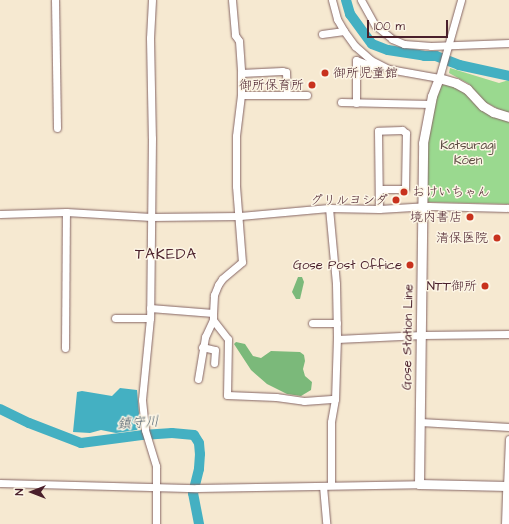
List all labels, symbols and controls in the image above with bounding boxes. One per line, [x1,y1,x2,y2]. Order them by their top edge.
scale bar [369,12,450,38]
text: 100 m [374,18,405,35]
place label: 御所児童館 [333,65,398,81]
marker: 御所児童館 [320,68,330,78]
place label: 御所保育所 [239,77,304,93]
marker: 御所保育所 [307,80,317,90]
park label: Katsuragi Kōen [440,138,496,169]
place label: おけいちゃん [412,184,490,200]
marker: おけいちゃん [399,187,409,197]
place label: グリルヨシダ [310,192,388,208]
marker: グリルヨシダ [391,195,401,205]
place label: 境内書店 [410,209,462,225]
marker: 境内書店 [465,212,475,222]
place label: 清保医院 [436,230,488,246]
marker: 清保医院 [491,232,503,244]
district label: TAKEDA [135,246,197,264]
place label: Gose Post Office [293,257,402,273]
marker: Gose Post Office [405,260,415,270]
place label: NTT御所 [427,278,477,294]
marker: NTT御所 [480,281,490,291]
street label: Gose Station Line [399,284,417,390]
water label: 鎮守川 [116,413,160,433]
north arrow [12,472,52,512]
text: N [12,489,27,495]

